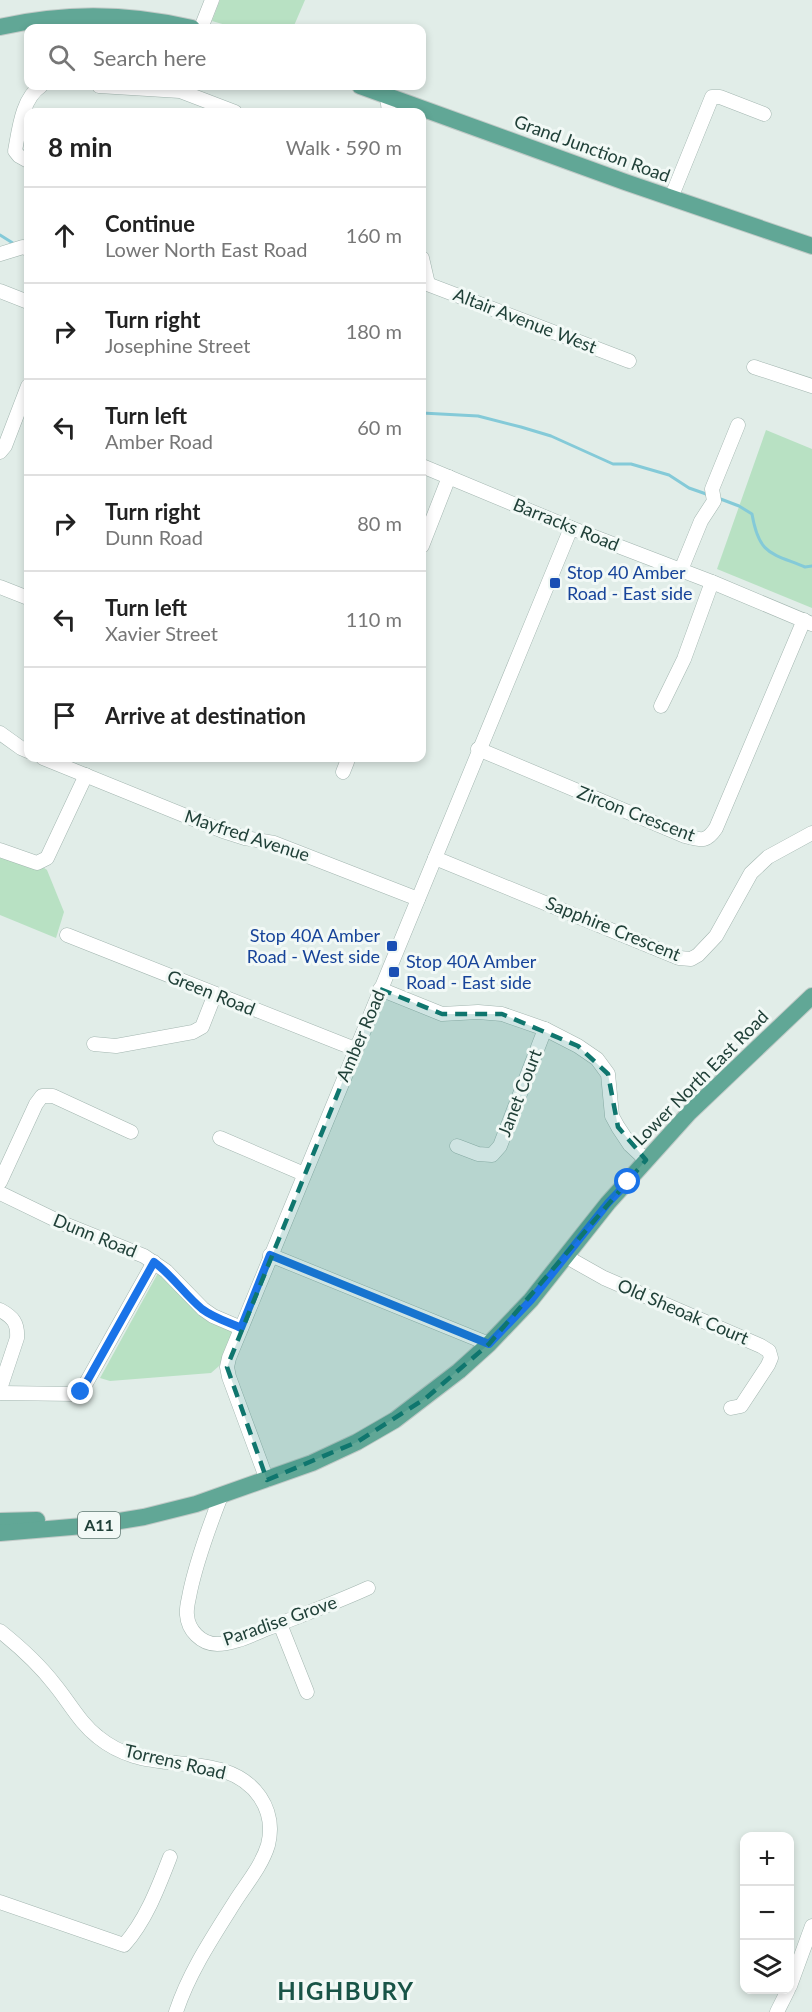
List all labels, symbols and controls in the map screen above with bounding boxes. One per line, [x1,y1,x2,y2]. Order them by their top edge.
search box [24,24,426,90]
icon: search [45,41,78,74]
text: Search here [93,44,206,71]
street label: Grand Junction Road [511,110,673,187]
text: 8 min [48,131,112,163]
text: Walk · 590 m [286,135,402,159]
text: Continue [105,210,195,237]
icon: ahead [48,219,81,252]
text: 160 m [346,223,402,247]
text: Lower North East Road [105,237,308,261]
street label: Altair Avenue West [451,283,601,358]
text: Turn right [105,306,200,333]
icon: right [48,315,81,348]
text: 180 m [346,319,402,343]
text: Josephine Street [105,333,250,357]
text: Turn left [105,402,187,429]
icon: left [48,411,81,444]
text: 60 m [357,415,402,439]
text: Amber Road [105,429,213,453]
street label: Barracks Road [510,493,623,555]
text: Turn right [105,498,200,525]
icon: right [48,507,81,540]
text: 80 m [357,511,402,535]
text: Dunn Road [105,525,203,549]
place label: Stop 40 Amber Road - East side [567,561,693,604]
marker: Stop 40 Amber Road - East side [548,576,562,590]
text: Turn left [105,594,187,621]
icon: left [48,603,81,636]
text: 110 m [346,607,402,631]
text: Xavier Street [105,621,218,645]
icon: arrive [48,699,81,732]
text: Arrive at destination [105,702,306,729]
street label: Zircon Crescent [574,781,699,846]
street label: Mayfred Avenue [182,804,313,866]
street label: Sapphire Crescent [543,891,684,965]
place label: Stop 40A Amber Road - West side [247,924,380,967]
marker: Stop 40A Amber Road - West side [385,939,399,953]
place label: Stop 40A Amber Road - East side [406,950,537,993]
street label: Green Road [164,964,259,1020]
marker: Stop 40A Amber Road - East side [387,965,401,979]
street label: Amber Road [331,987,389,1085]
street label: Lower North East Road [628,1005,773,1150]
street label: Janet Court [492,1045,546,1139]
route start [614,1168,640,1194]
street label: Dunn Road [50,1208,140,1262]
street label: Old Sheoak Court [614,1274,753,1349]
route end [67,1378,93,1404]
road number: A11 [78,1512,120,1538]
street label: Paradise Grove [220,1590,339,1650]
street label: Torrens Road [122,1739,228,1783]
map controls [740,1832,794,1994]
button: + [740,1832,794,1886]
button: − [740,1886,794,1940]
button: layers [740,1940,794,1994]
district label: HIGHBURY [277,1976,415,2005]

